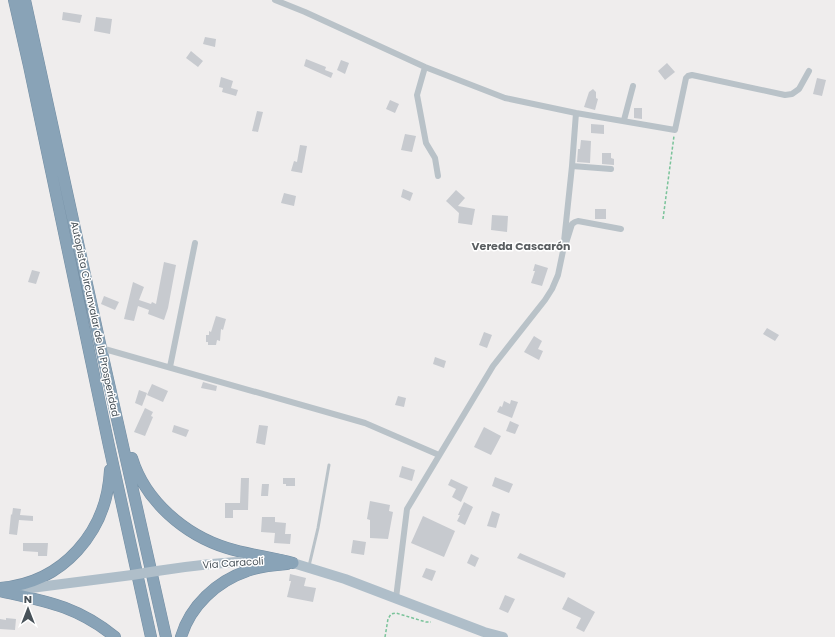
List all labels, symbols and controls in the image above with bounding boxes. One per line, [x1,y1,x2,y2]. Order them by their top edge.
street label: Autopista Circunvalar de la Prosperidad [67,220,123,418]
district label: Vereda Cascarón [472,238,570,254]
street label: Vía Caracolí [202,553,264,573]
north arrow [8,589,48,629]
text: N [24,591,32,607]

